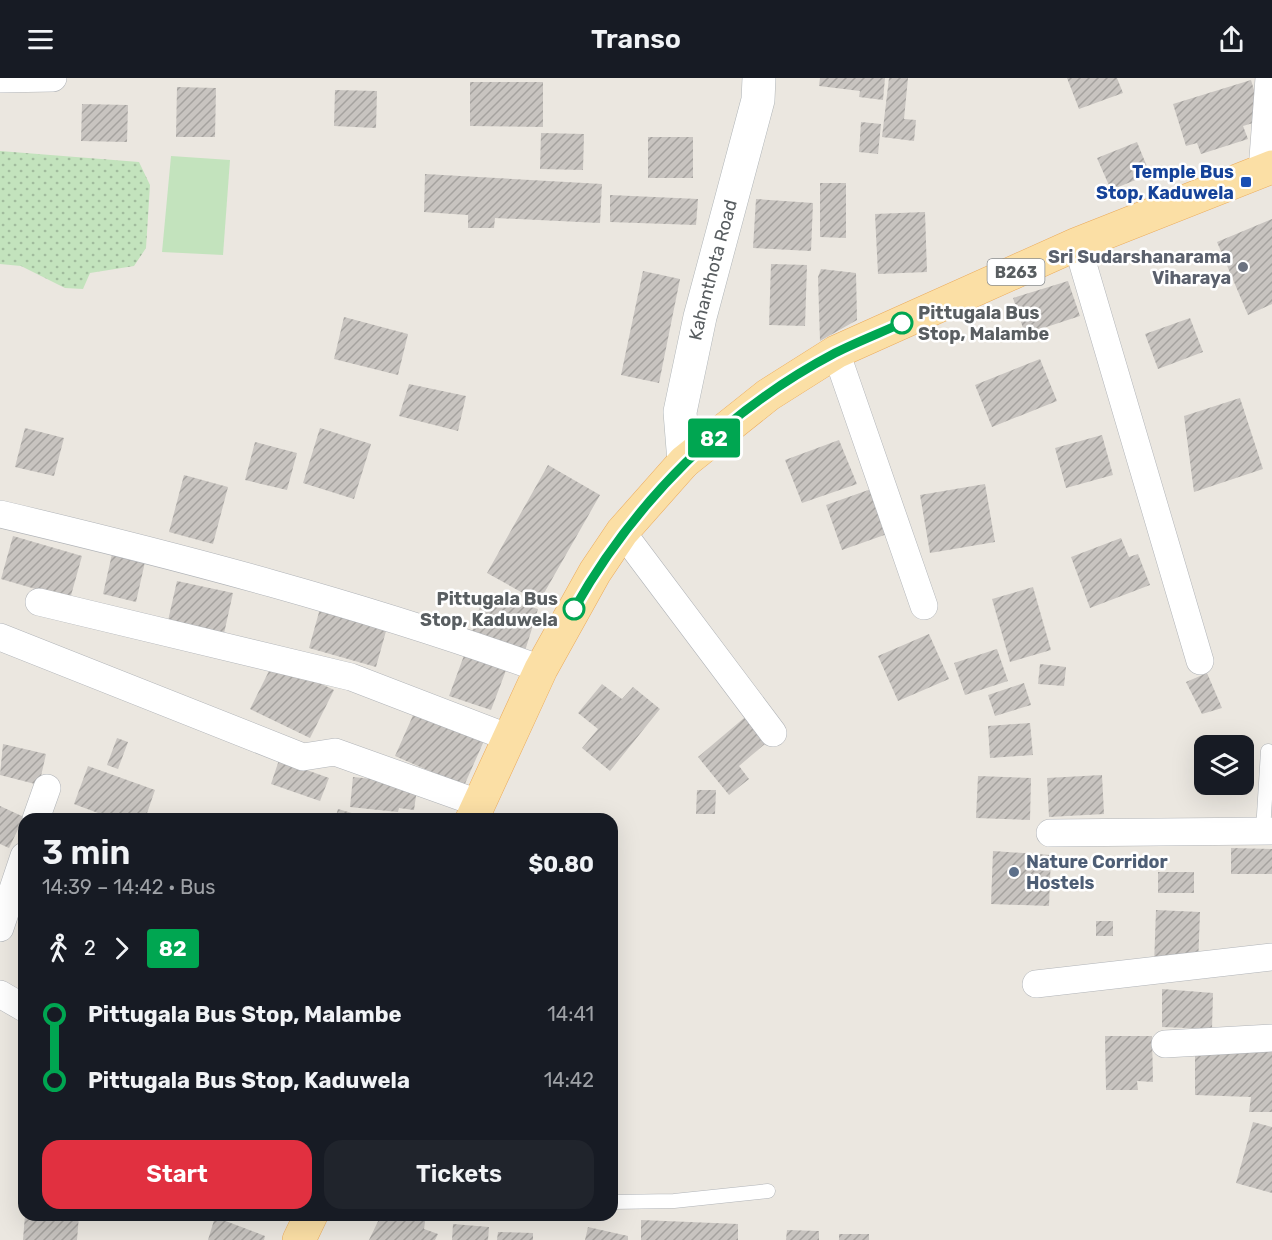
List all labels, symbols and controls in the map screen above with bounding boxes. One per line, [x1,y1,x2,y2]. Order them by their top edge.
icon: menu [24,23,57,56]
text: Transo [591,23,681,55]
icon: share [1215,23,1248,56]
place label: Temple Bus Stop, Kaduwela [1096,161,1234,204]
marker: Temple Bus Stop, Kaduwela [1239,175,1253,189]
street label: Kahanthota Road [684,197,742,342]
place label: Sri Sudarshanarama Viharaya [1048,246,1231,289]
road number: B263 [988,259,1044,285]
marker: Sri Sudarshanarama Viharaya [1236,260,1250,274]
place label: Pittugala Bus Stop, Malambe [918,302,1050,345]
marker: Pittugala Bus Stop, Malambe [891,312,913,334]
line badge: 82 [687,418,741,458]
text: 82 [700,426,728,451]
place label: Pittugala Bus Stop, Kaduwela [420,588,558,631]
marker: Pittugala Bus Stop, Kaduwela [563,598,585,620]
map controls [1194,735,1254,795]
button: layers [1194,735,1254,795]
text: 3 min [42,833,130,872]
text: $0.80 [528,851,594,878]
place label: Nature Corridor Hostels [1026,851,1168,894]
marker: Nature Corridor Hostels [1007,865,1021,879]
text: 14:39 – 14:42 · Bus [42,875,216,899]
icon: walk [42,932,75,965]
icon: forward [105,932,138,965]
text: 2 [84,936,96,960]
text: 82 [159,936,187,961]
text: Pittugala Bus Stop, Malambe [88,1001,402,1028]
text: 14:41 [547,1002,594,1026]
text: Pittugala Bus Stop, Kaduwela [88,1067,410,1094]
text: 14:42 [544,1068,594,1092]
button: Start [42,1140,312,1209]
button: Tickets [324,1140,594,1209]

